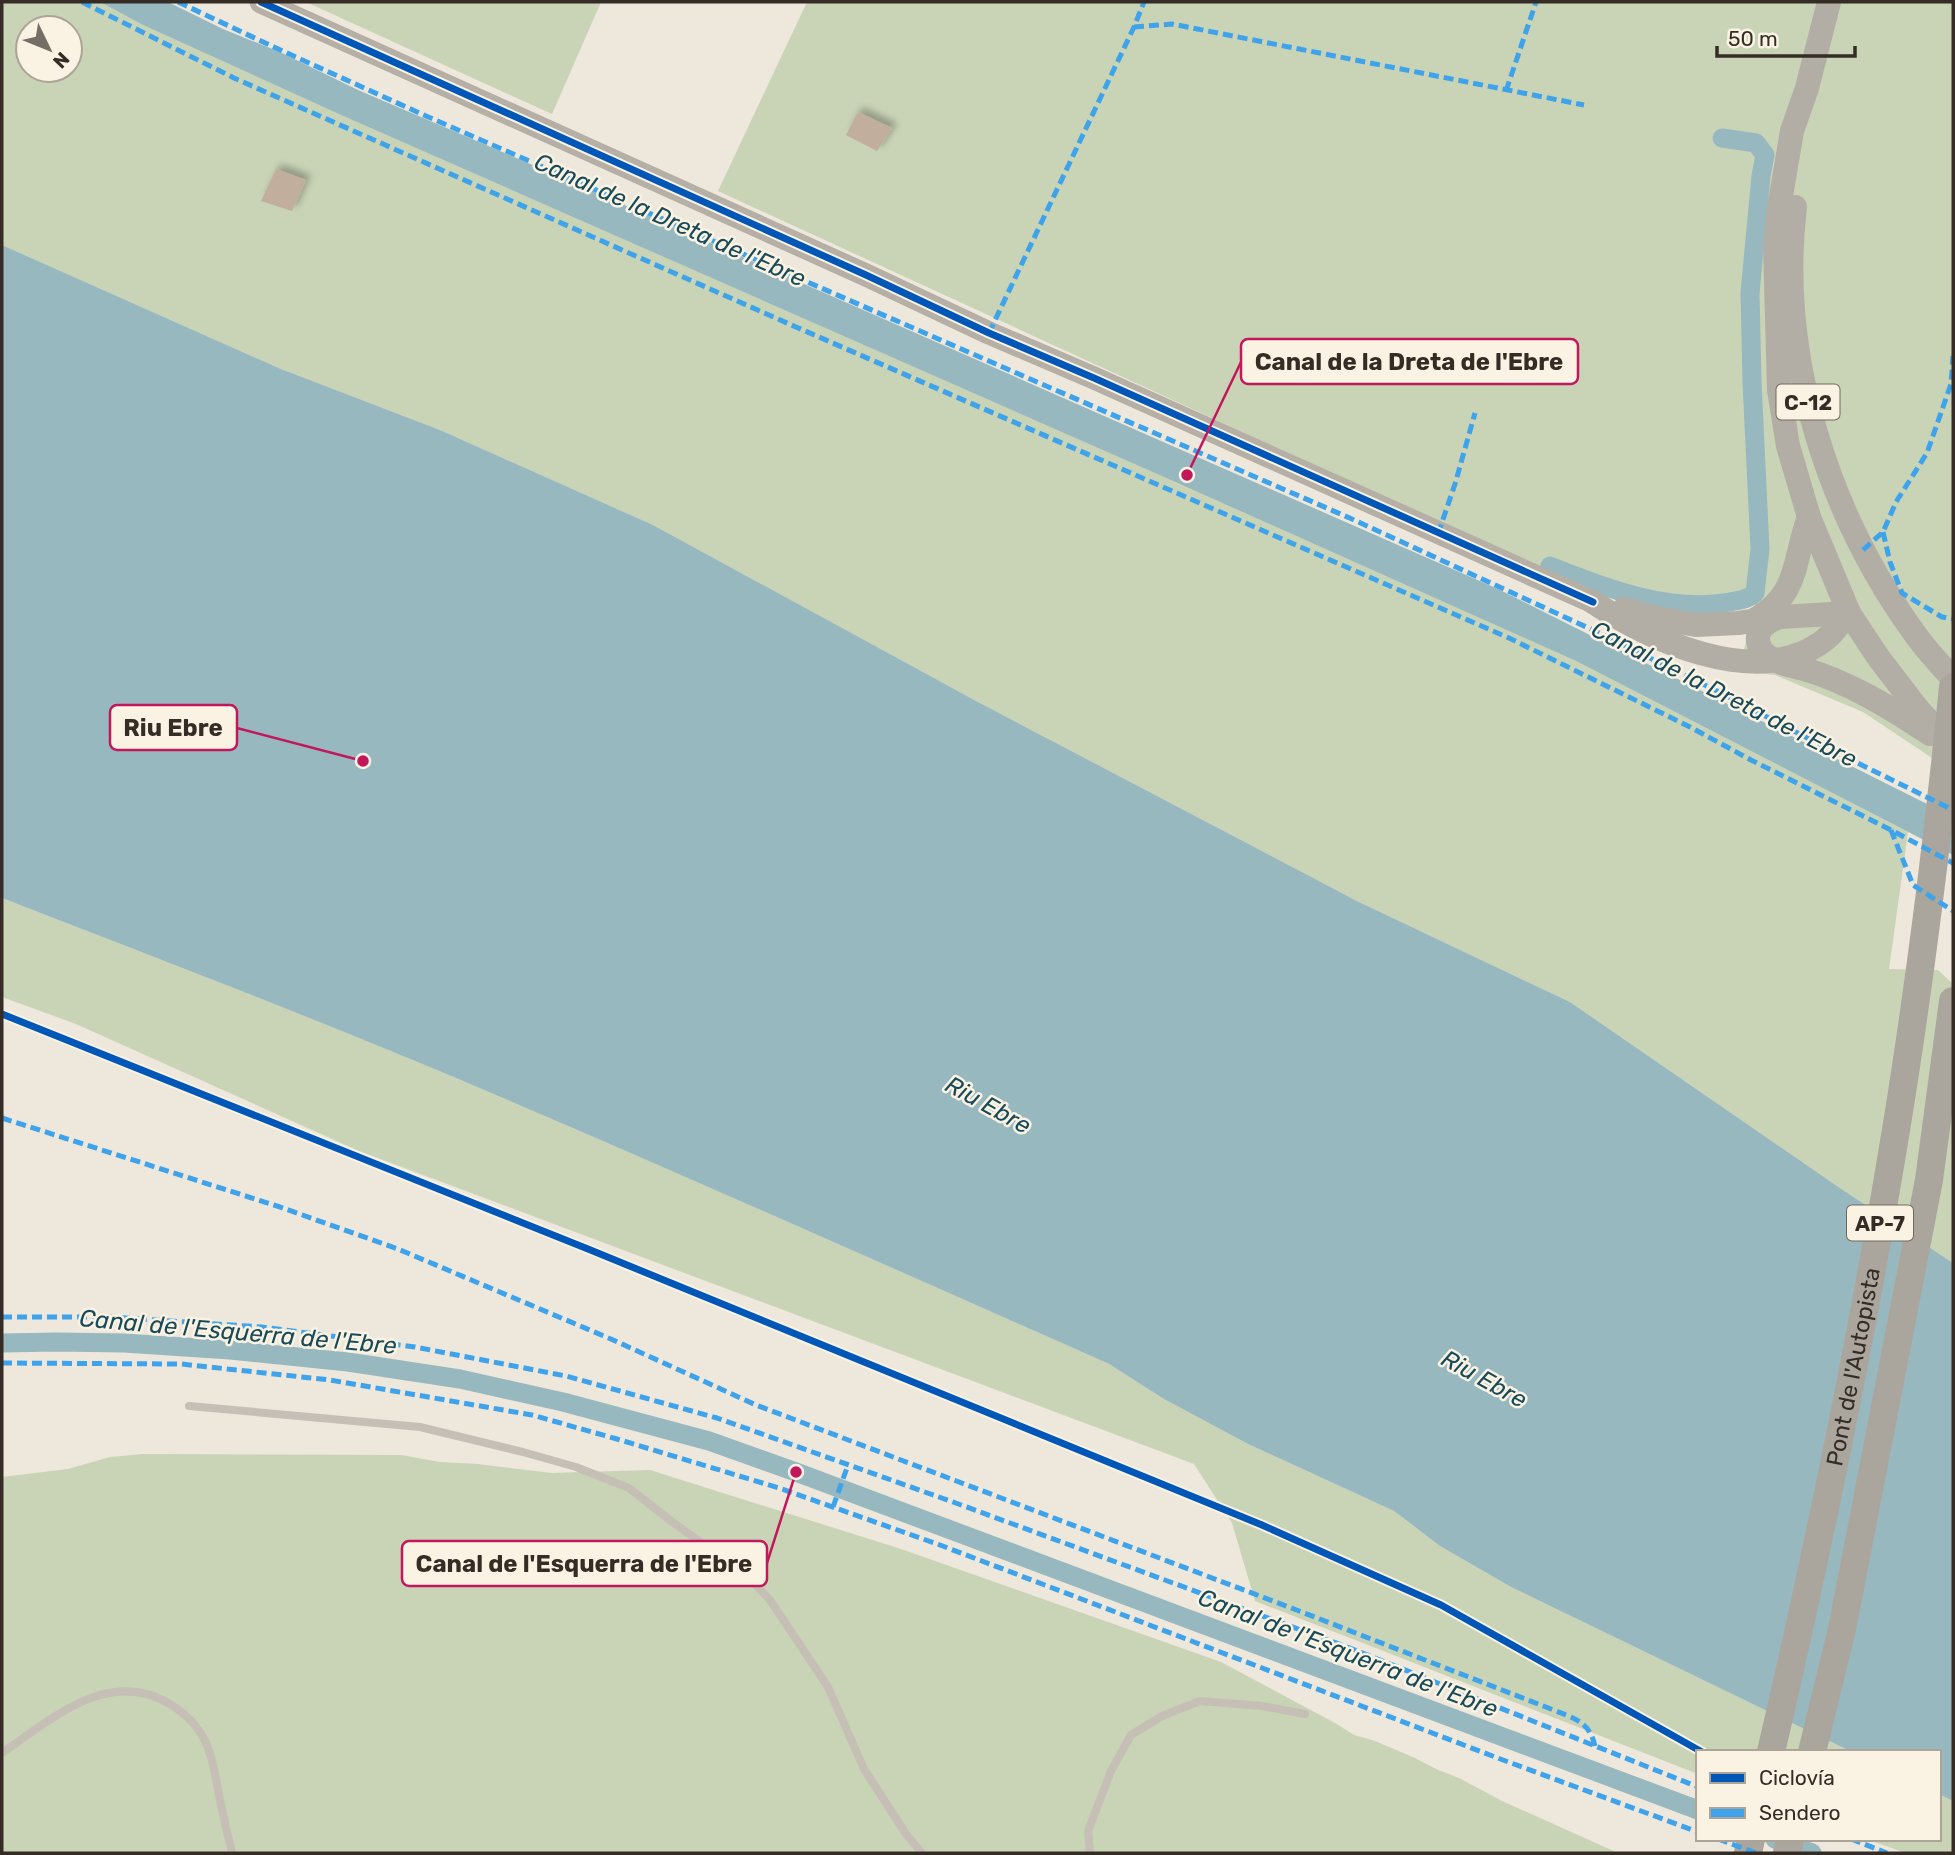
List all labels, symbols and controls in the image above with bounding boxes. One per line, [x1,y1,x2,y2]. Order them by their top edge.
north arrow [14,14,84,84]
scale bar [1717,14,1855,58]
text: 50 m [1728,26,1778,51]
text: N [48,47,74,73]
water label: Canal de la Dreta de l'Ebre [530,147,810,293]
callout: Canal de la Dreta de l'Ebre [1241,339,1578,384]
text: Canal de la Dreta de l'Ebre [1255,348,1563,376]
road number: C-12 [1776,384,1840,420]
water label: Canal de la Dreta de l'Ebre [1587,615,1861,773]
callout: Riu Ebre [110,705,237,750]
text: Riu Ebre [123,714,223,742]
water label: Riu Ebre [940,1070,1036,1140]
road number: AP-7 [1847,1206,1913,1240]
street label: Pont de l'Autopista [1820,1265,1886,1468]
water label: Canal de l'Esquerra de l'Ebre [78,1304,398,1360]
water label: Riu Ebre [1436,1344,1532,1414]
callout: Canal de l'Esquerra de l'Ebre [402,1541,767,1586]
text: Canal de l'Esquerra de l'Ebre [416,1550,752,1578]
water label: Canal de l'Esquerra de l'Ebre [1194,1583,1502,1723]
legend [1696,1750,1941,1841]
text: Ciclovía [1759,1765,1835,1790]
text: Sendero [1759,1800,1841,1825]

